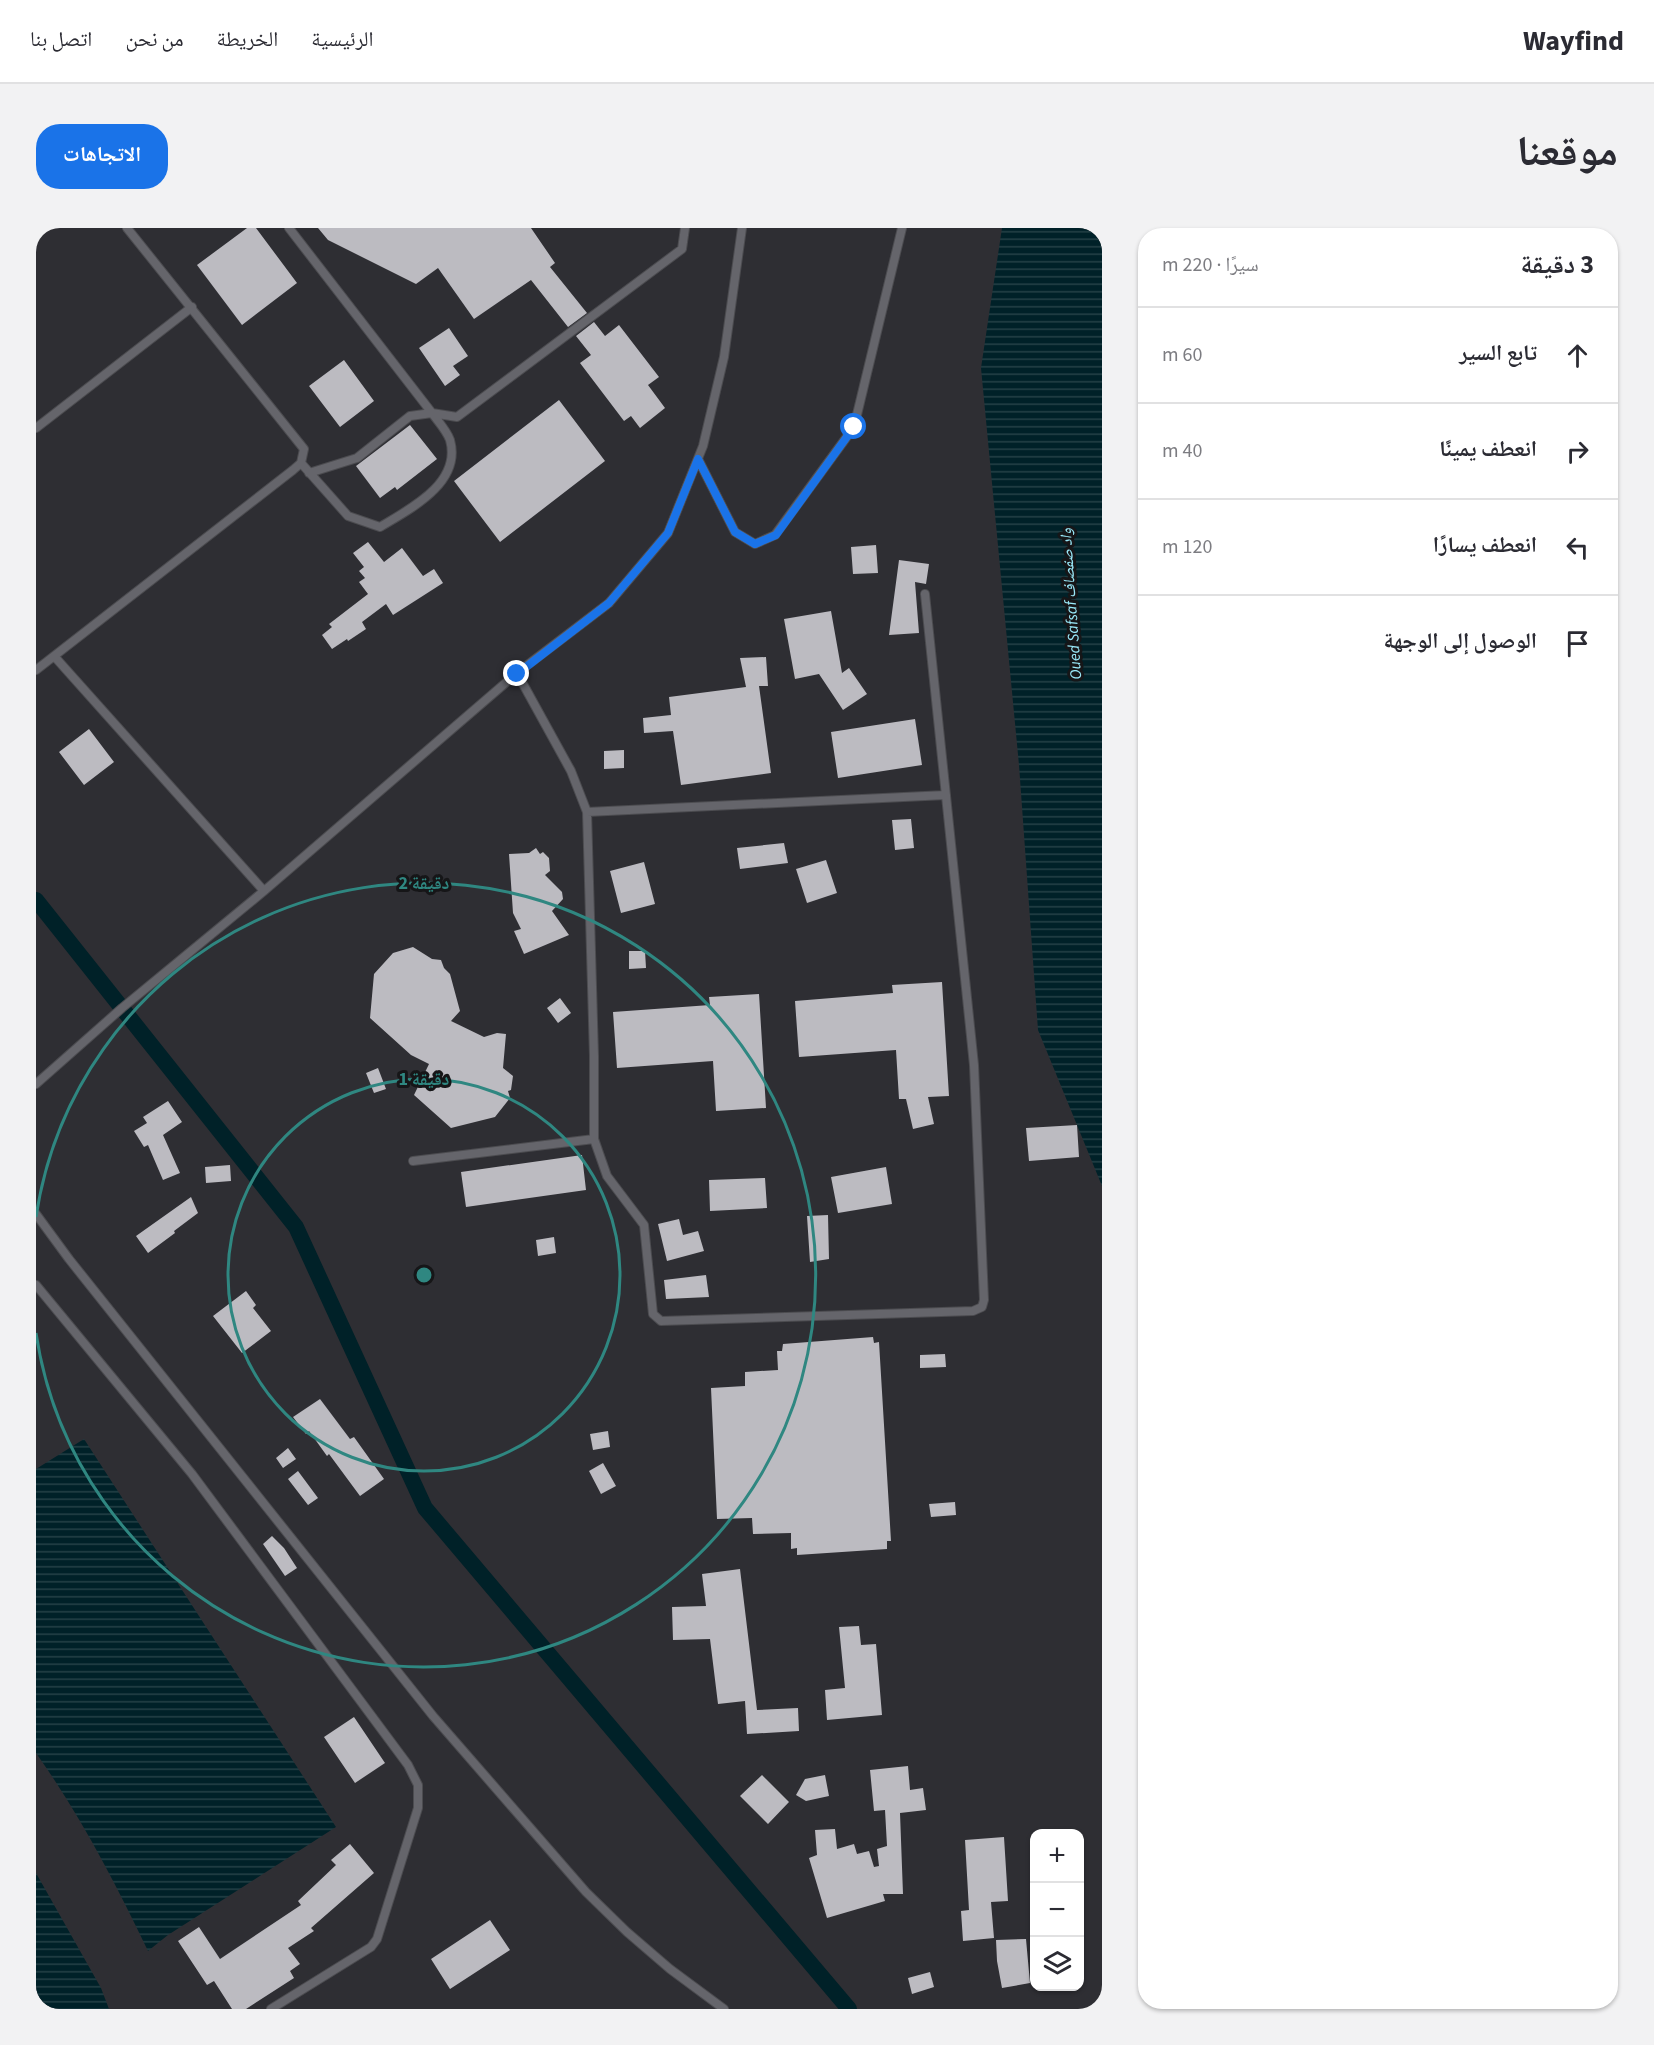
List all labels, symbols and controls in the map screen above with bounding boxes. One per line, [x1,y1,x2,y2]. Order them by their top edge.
text: Wayfind [1523,21,1624,61]
text: اتصل بنا [30,24,92,54]
text: من نحن [125,24,183,54]
text: الخريطة [216,24,278,54]
text: الرئيسية [311,24,374,54]
text: موقعنا [1517,122,1618,182]
button: الاتجاهات [36,124,168,189]
text: 3 دقيقة [1520,246,1594,283]
text: سيرًا · 220 m [1162,251,1259,279]
text: تابع السير [1459,337,1537,369]
icon: ahead [1561,339,1594,372]
text: 60 m [1162,341,1202,369]
route start [840,413,866,439]
text: انعطف يمينًا [1439,433,1537,465]
icon: right [1561,435,1594,468]
text: 40 m [1162,437,1202,465]
water label: Oued Safsaf واد صفصاف [1055,527,1087,680]
text: انعطف يسارًا [1433,529,1537,561]
icon: left [1561,531,1594,564]
text: 120 m [1162,533,1212,561]
text: الوصول إلى الوجهة [1384,625,1537,657]
icon: arrive [1561,627,1594,660]
route end [503,660,529,686]
text: 2 دقيقة [399,871,450,896]
text: 1 دقيقة [399,1067,450,1092]
centre of rings [414,1265,434,1285]
map controls [1030,1829,1084,1991]
button: + [1030,1829,1084,1883]
button: − [1030,1883,1084,1937]
button: layers [1030,1937,1084,1991]

